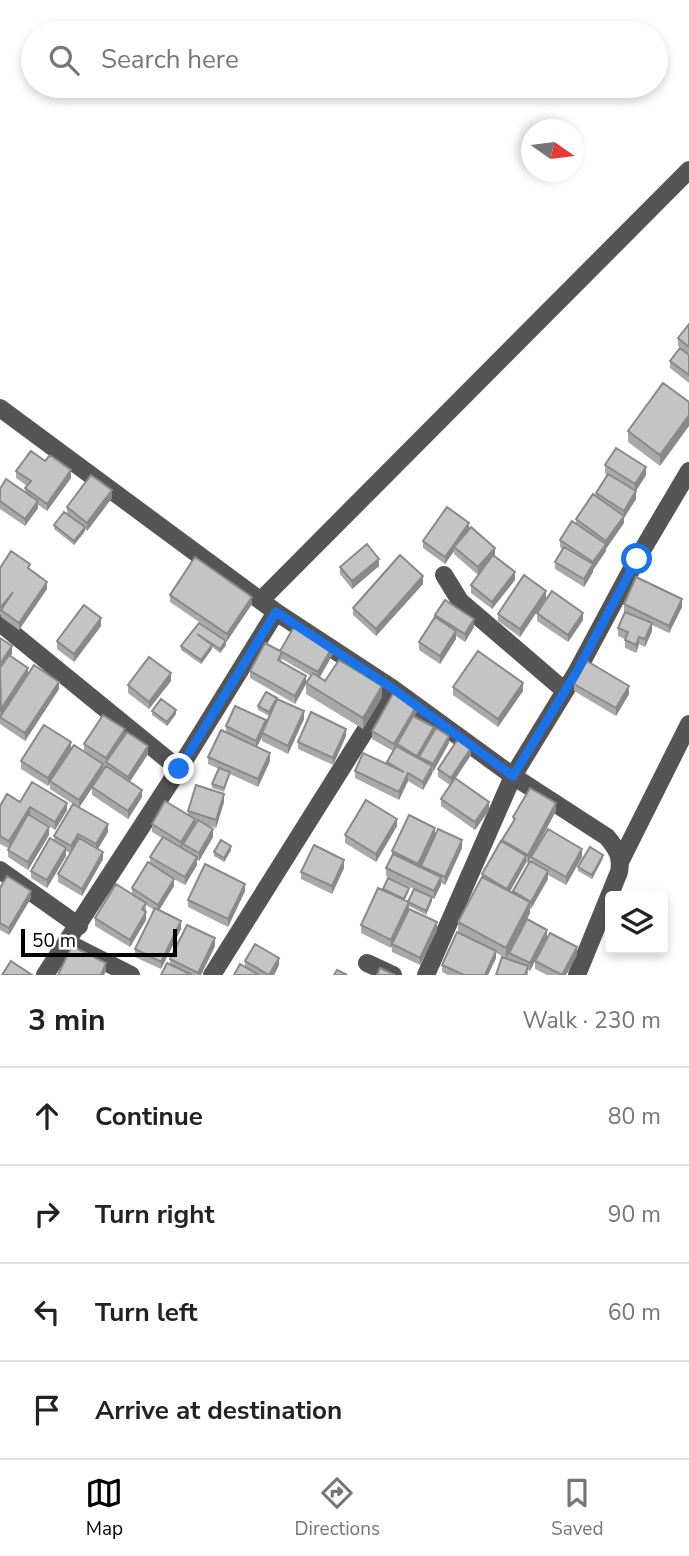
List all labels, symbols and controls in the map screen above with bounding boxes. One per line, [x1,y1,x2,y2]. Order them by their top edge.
search box [21,21,668,98]
icon: search [45,41,83,79]
text: Search here [101,42,239,77]
north arrow [521,119,584,182]
route start [621,543,652,574]
route end [163,753,194,784]
map controls [605,891,668,954]
button: layers [605,891,668,954]
scale bar [21,926,177,958]
text: 50 m [32,928,76,954]
text: 3 min [28,1000,106,1041]
text: Walk · 230 m [522,1005,661,1036]
icon: ahead [28,1097,66,1135]
text: Continue [95,1099,203,1134]
text: 80 m [608,1101,661,1132]
icon: right [28,1195,66,1233]
text: Turn right [95,1197,214,1232]
text: 90 m [608,1199,661,1230]
icon: left [28,1293,66,1331]
text: Turn left [95,1295,198,1330]
text: 60 m [608,1297,661,1328]
icon: arrive [28,1391,66,1429]
text: Arrive at destination [95,1393,342,1428]
tab: Map [85,1474,123,1542]
tab: Directions [294,1474,380,1542]
tab: Saved [551,1474,604,1542]

